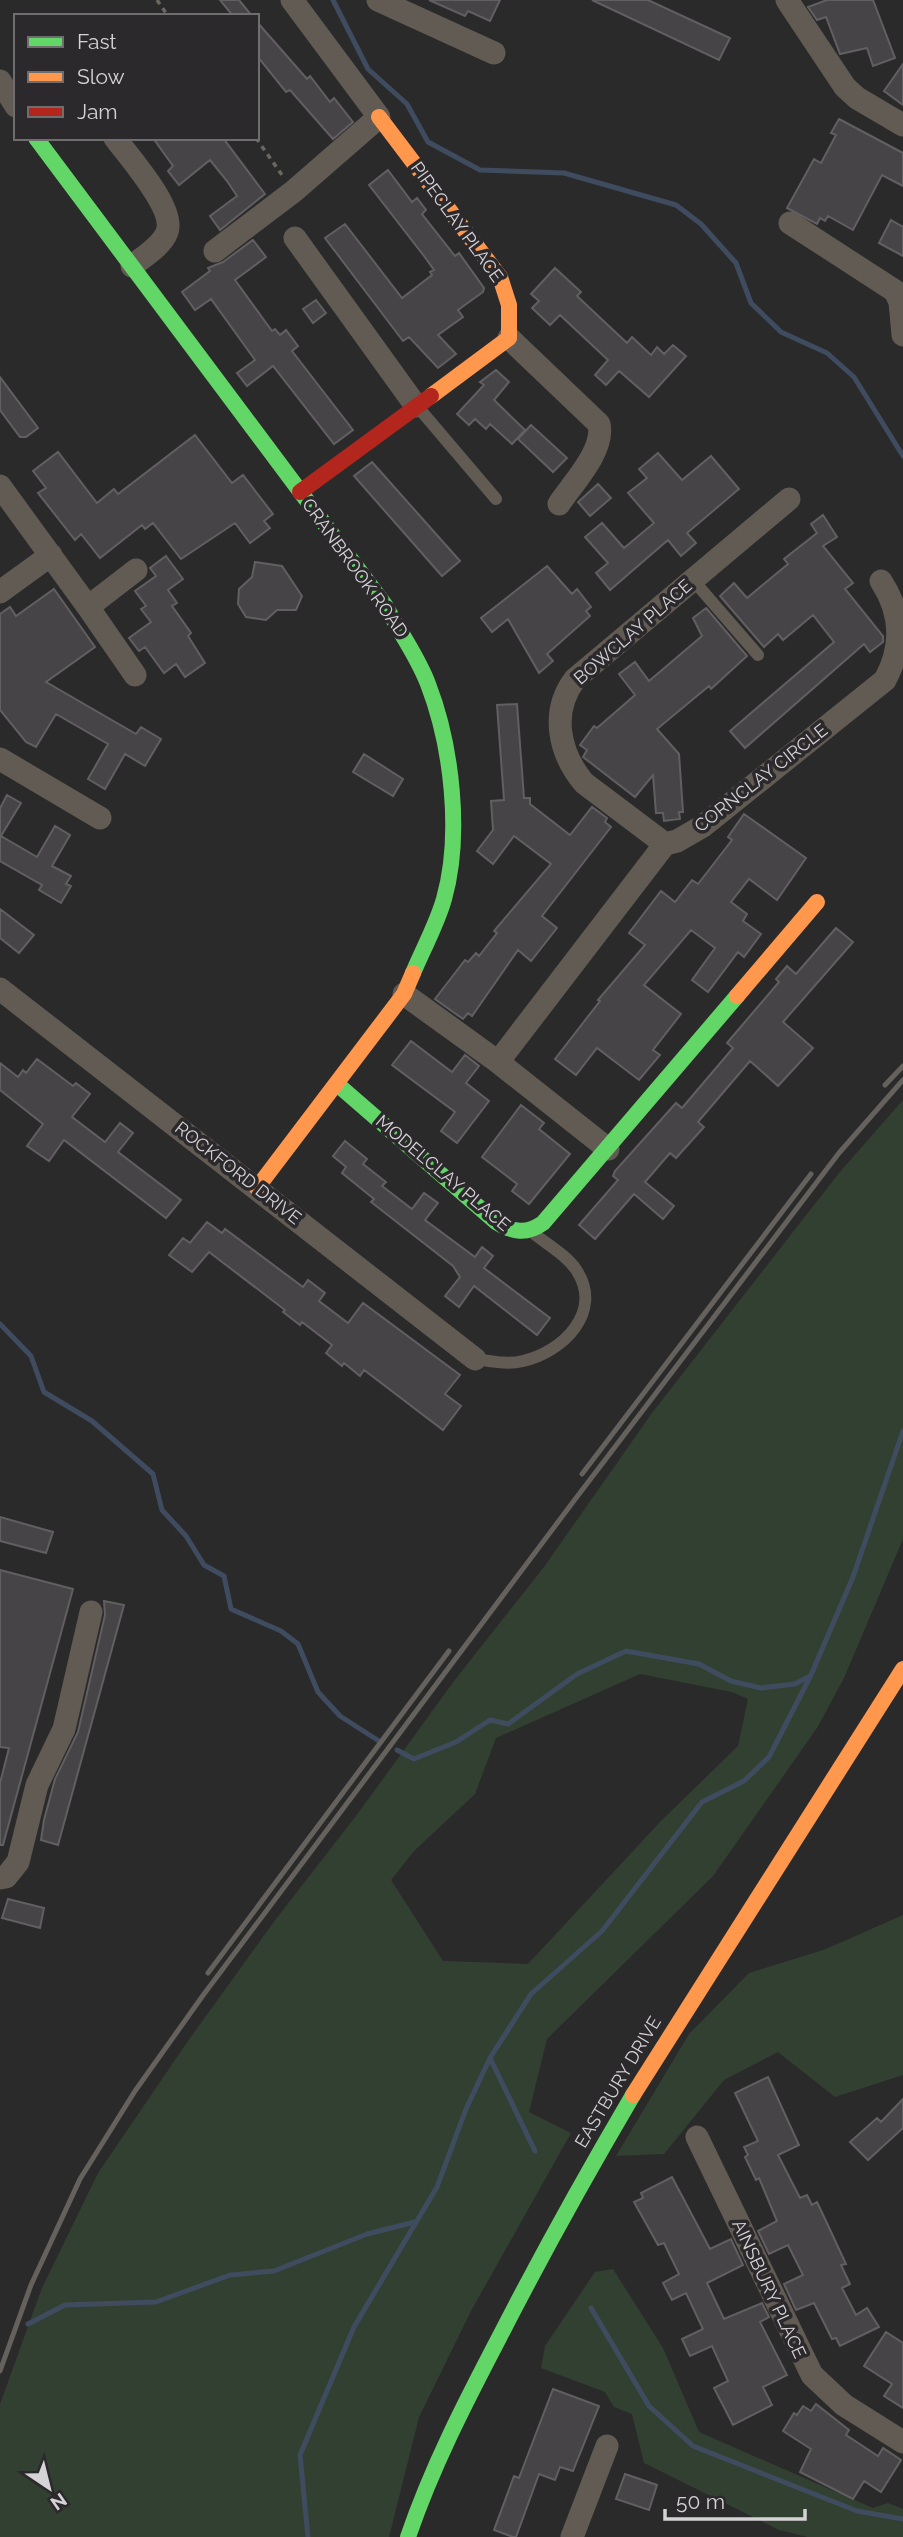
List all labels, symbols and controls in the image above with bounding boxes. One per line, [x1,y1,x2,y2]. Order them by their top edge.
legend [14,14,259,140]
text: Fast [77,29,117,54]
text: Slow [77,64,125,89]
text: Jam [77,99,118,124]
street label: PIPECLAY PLACE [407,157,508,286]
street label: CRANBROOK ROAD [298,494,413,641]
street label: BOWCLAY PLACE [569,575,696,689]
street label: CORNCLAY CIRCLE [690,719,831,836]
street label: MODELCLAY PLACE [372,1110,515,1235]
street label: ROCKFORD DRIVE [171,1117,306,1228]
street label: EASTBURY DRIVE [570,2012,665,2151]
street label: AINSBURY PLACE [728,2216,811,2362]
north arrow [14,2453,84,2523]
scale bar [665,2478,805,2522]
text: N [47,2489,71,2515]
text: 50 m [676,2489,725,2514]

